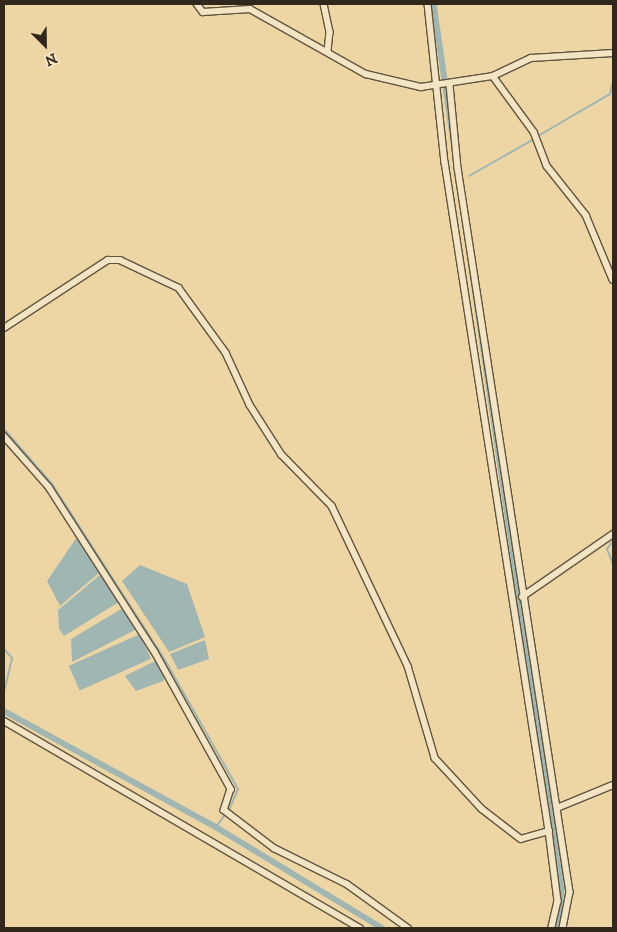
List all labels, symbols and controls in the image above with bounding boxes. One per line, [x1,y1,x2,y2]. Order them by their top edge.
north arrow [20,20,70,70]
text: N [42,48,60,69]

